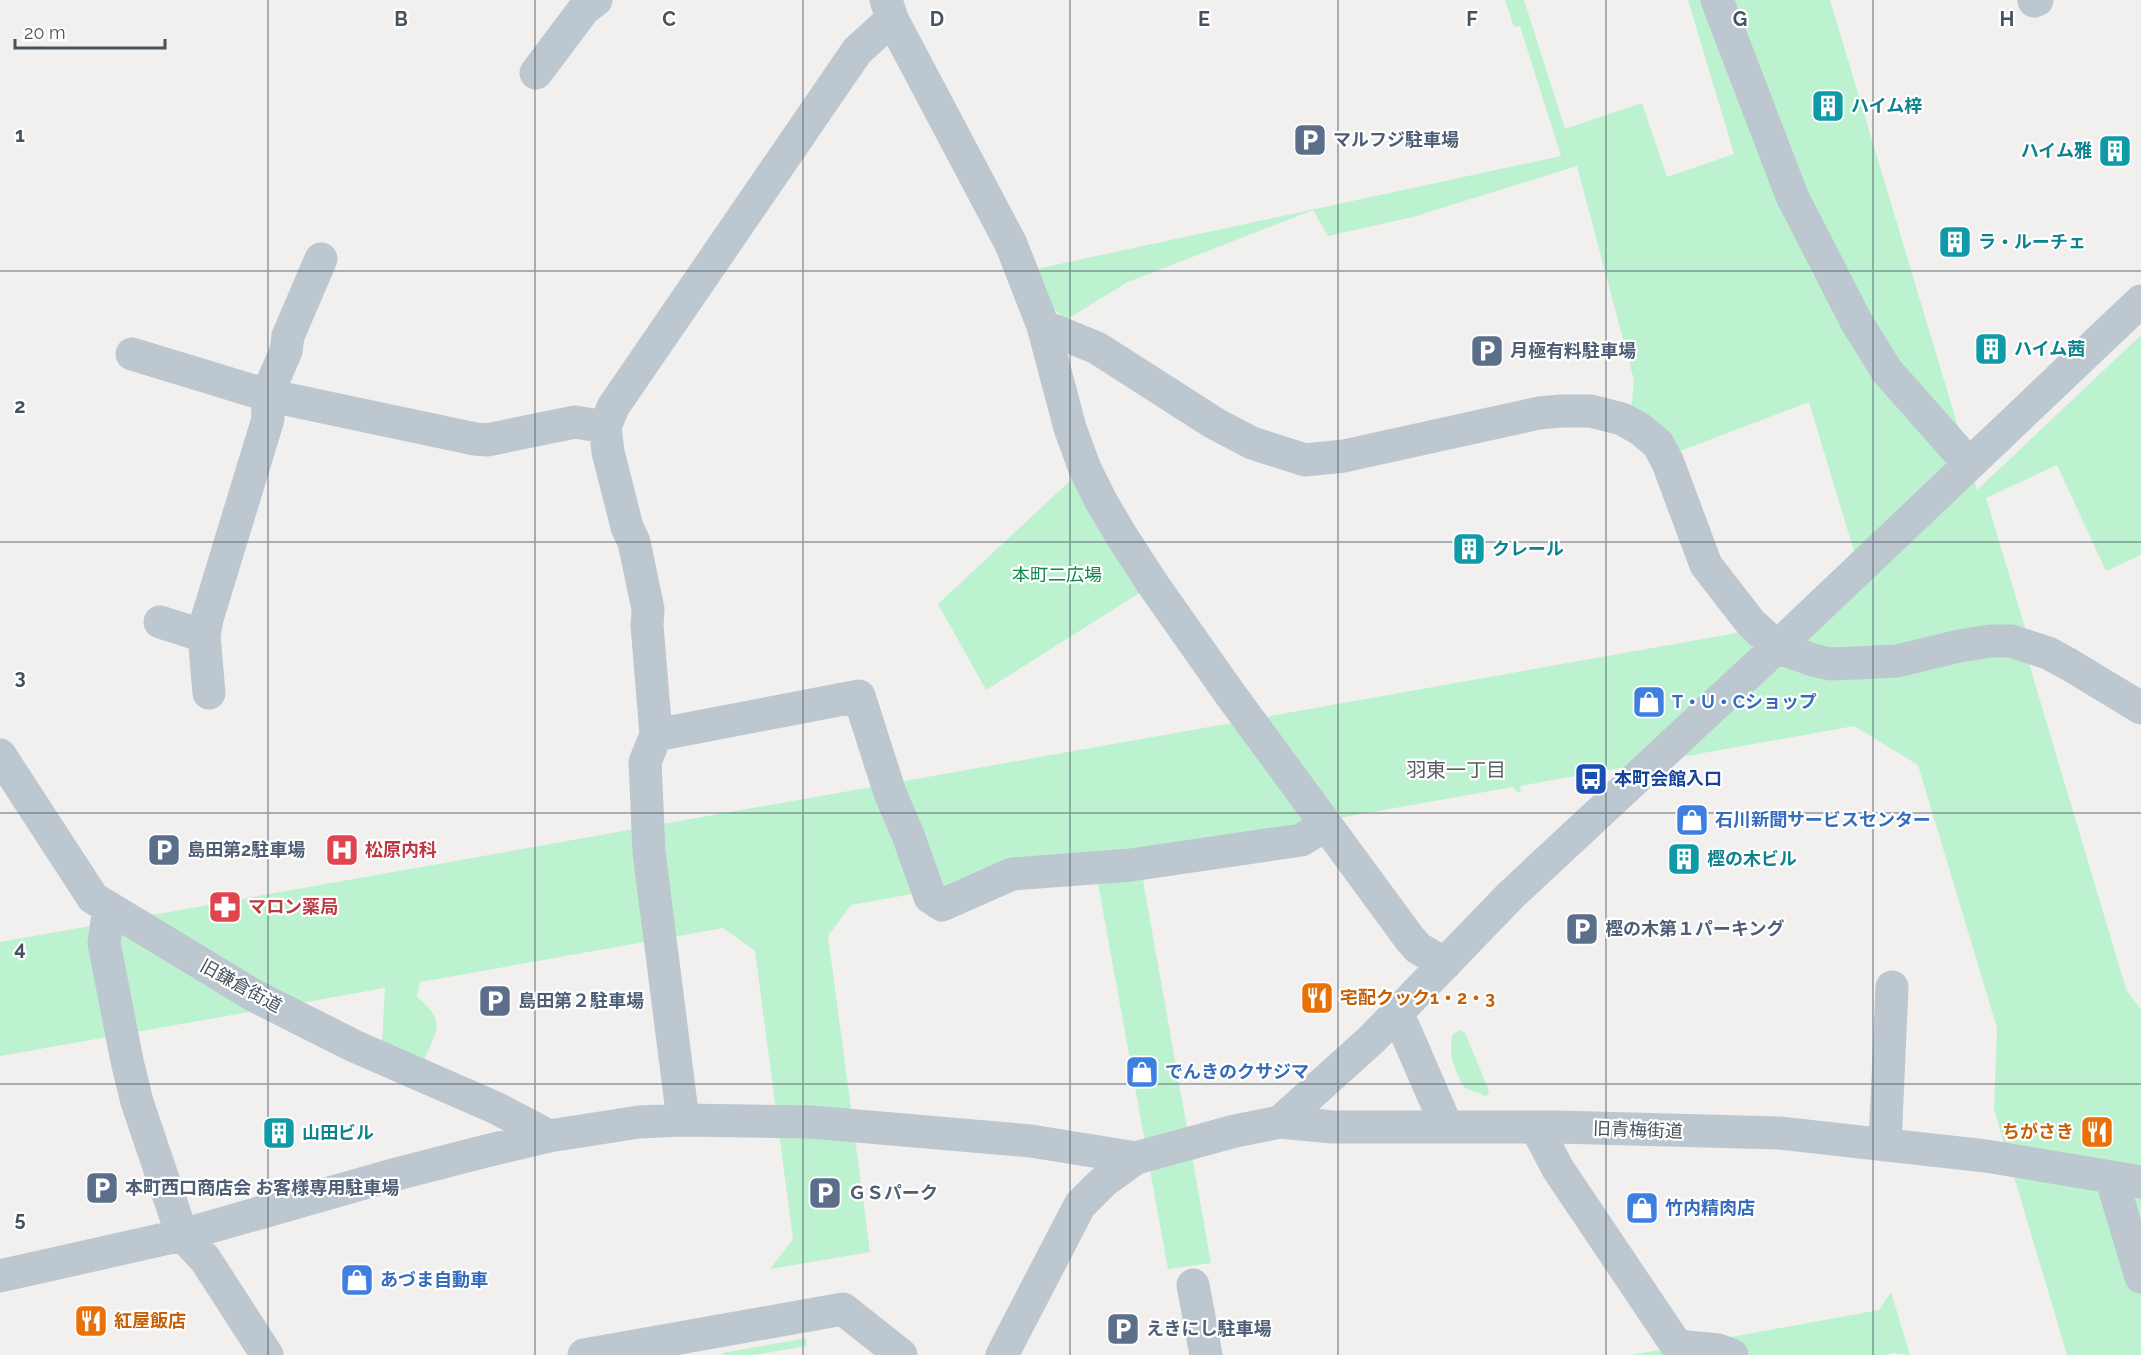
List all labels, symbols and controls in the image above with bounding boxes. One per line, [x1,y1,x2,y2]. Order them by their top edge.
text: B [394,7,408,31]
text: C [662,7,676,31]
text: D [930,7,944,31]
text: E [1198,7,1210,31]
text: F [1466,7,1478,31]
text: G [1733,7,1747,31]
text: H [2000,7,2014,31]
scale bar [15,12,165,50]
text: 20 m [24,22,66,43]
building icon: ハイム梓 [1810,88,1846,124]
place label: ハイム梓 [1851,95,1922,116]
parking icon: マルフジ駐車場 [1292,122,1328,158]
text: 1 [15,123,25,147]
place label: マルフジ駐車場 [1333,129,1459,150]
building icon: ハイム雅 [2097,133,2133,169]
place label: ハイム雅 [2021,140,2092,161]
building icon: ラ・ルーチェ [1937,224,1973,260]
place label: ラ・ルーチェ [1978,231,2086,252]
building icon: ハイム茜 [1973,331,2009,367]
parking icon: 月極有料駐車場 [1469,333,1505,369]
place label: ハイム茜 [2014,338,2085,359]
place label: 月極有料駐車場 [1510,340,1636,361]
text: 2 [14,394,26,418]
building icon: クレール [1451,531,1487,567]
place label: クレール [1492,538,1564,559]
park label: 本町二広場 [1012,564,1102,585]
text: 3 [14,665,26,689]
shop icon: T・U・Cショップ [1631,684,1667,720]
place label: T・U・Cショップ [1672,691,1817,712]
district label: 羽東一丁目 [1406,758,1506,782]
bus stop icon: 本町会館入口 [1573,761,1609,797]
place label: 本町会館入口 [1614,768,1722,789]
shop icon: 石川新聞サービスセンター [1674,802,1710,838]
place label: 石川新聞サービスセンター [1715,809,1931,830]
parking icon: 島田第2駐車場 [146,832,182,868]
hospital icon: 松原内科 [324,832,360,868]
place label: 島田第2駐車場 [187,839,305,860]
place label: 松原内科 [365,839,437,860]
building icon: 樫の木ビル [1666,841,1702,877]
place label: 樫の木ビル [1707,848,1797,869]
pharmacy icon: マロン薬局 [207,889,243,925]
place label: マロン薬局 [248,896,338,917]
parking icon: 樫の木第１パーキング [1564,911,1600,947]
place label: 樫の木第１パーキング [1605,918,1784,939]
text: 4 [14,936,26,960]
street label: 旧鎌倉街道 [197,955,286,1017]
restaurant icon: 宅配クック1・2・3 [1299,980,1335,1016]
parking icon: 島田第２駐車場 [477,983,513,1019]
place label: 宅配クック1・2・3 [1340,987,1495,1008]
place label: 島田第２駐車場 [518,990,644,1011]
shop icon: でんきのクサジマ [1124,1054,1160,1090]
place label: でんきのクサジマ [1165,1061,1309,1082]
restaurant icon: ちがさき [2079,1114,2115,1150]
building icon: 山田ビル [261,1115,297,1151]
street label: 旧青梅街道 [1593,1117,1683,1142]
place label: ちがさき [2002,1121,2074,1142]
place label: 山田ビル [302,1122,374,1143]
parking icon: 本町西口商店会 お客様専用駐車場 [84,1170,120,1206]
parking icon: ＧＳパーク [807,1175,843,1211]
place label: 本町西口商店会 お客様専用駐車場 [125,1177,399,1198]
place label: ＧＳパーク [848,1182,938,1203]
shop icon: 竹内精肉店 [1624,1190,1660,1226]
place label: 竹内精肉店 [1665,1197,1755,1218]
text: 5 [14,1207,26,1231]
shop icon: あづま自動車 [339,1262,375,1298]
place label: あづま自動車 [380,1269,488,1290]
restaurant icon: 紅屋飯店 [73,1303,109,1339]
place label: 紅屋飯店 [114,1310,186,1331]
parking icon: えきにし駐車場 [1105,1311,1141,1347]
place label: えきにし駐車場 [1146,1318,1271,1339]

